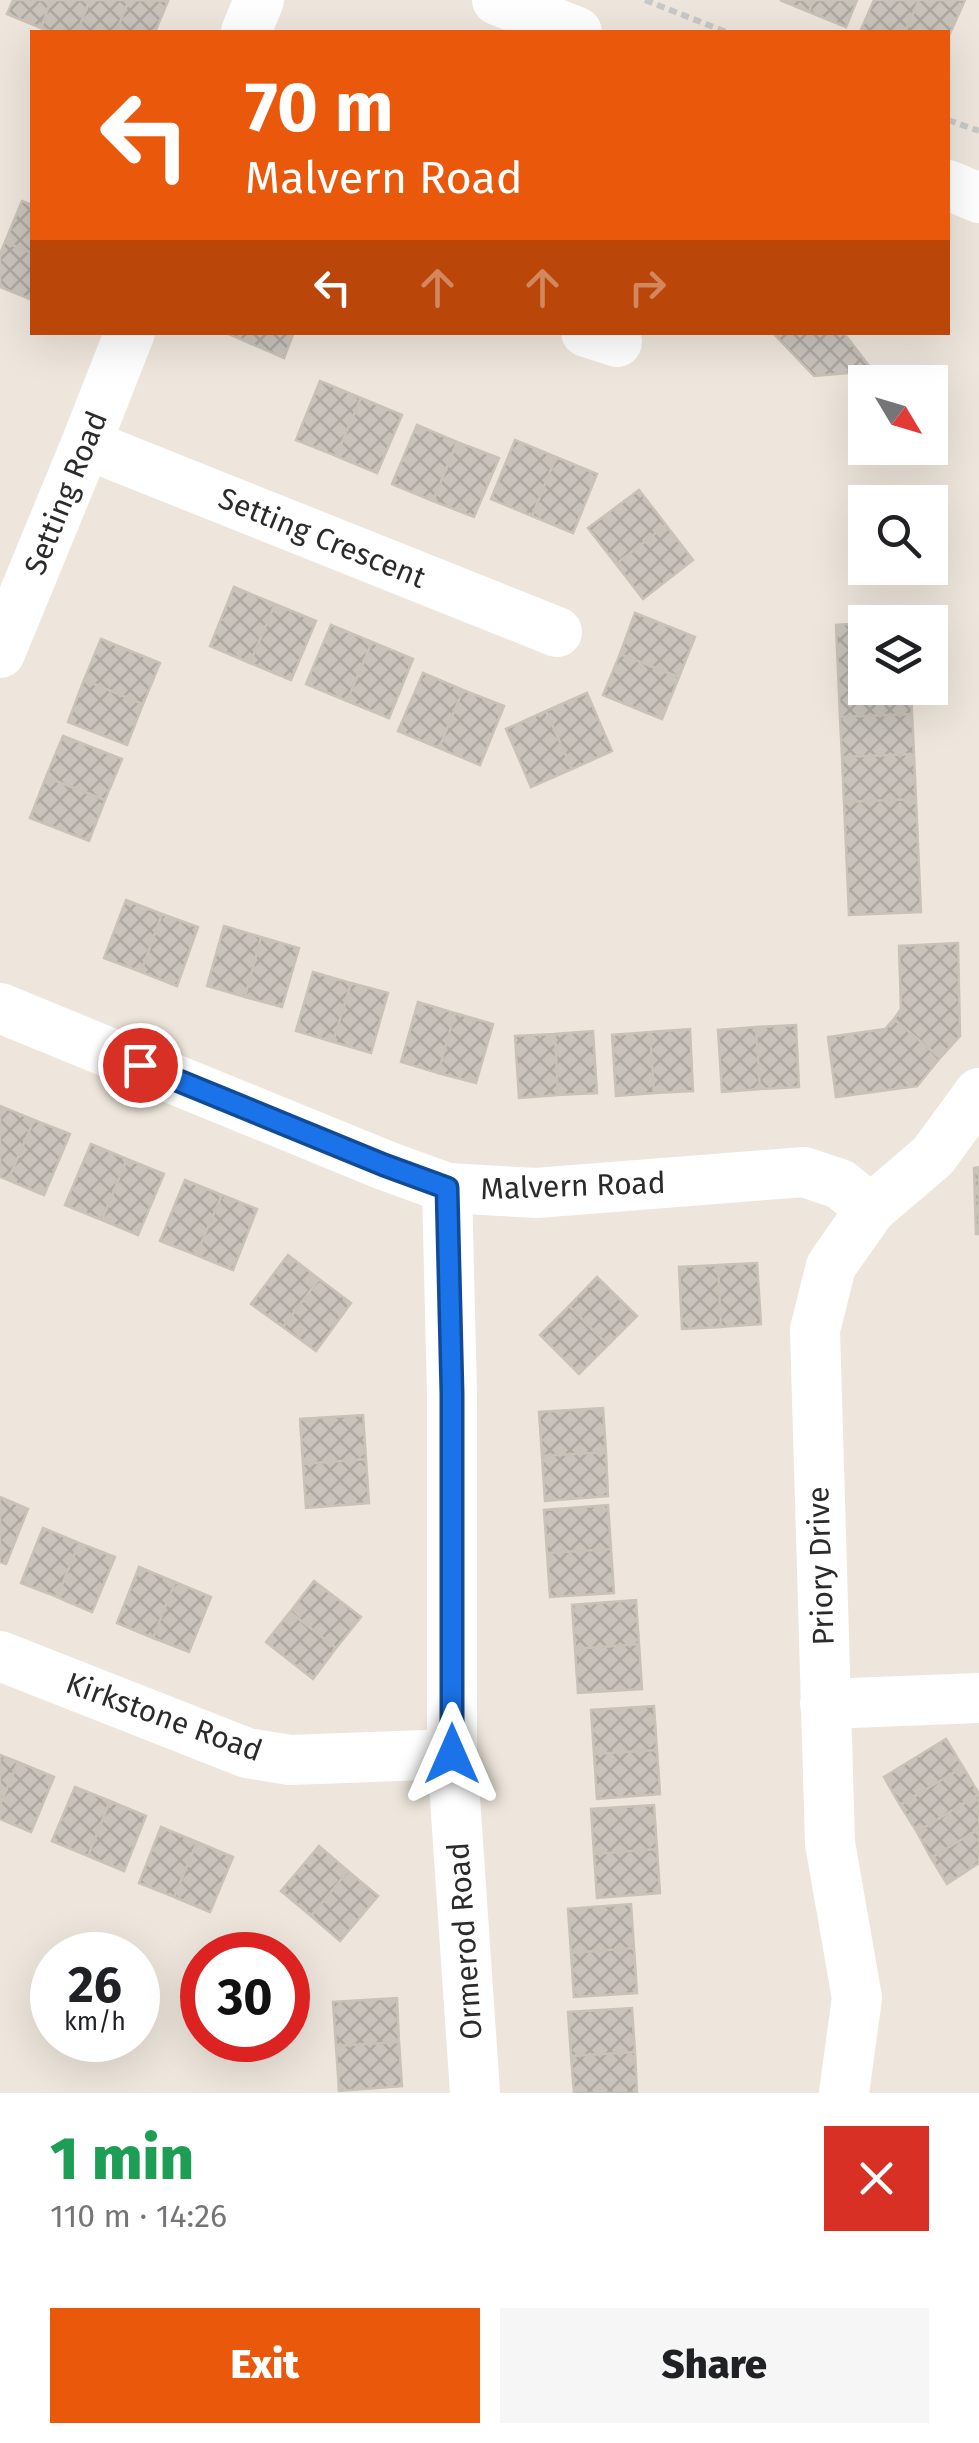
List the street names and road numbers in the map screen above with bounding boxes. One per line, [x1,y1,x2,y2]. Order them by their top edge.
street label: Setting Road [17,406,115,580]
street label: Setting Crescent [213,480,431,596]
street label: Malvern Road [480,1165,666,1207]
street label: Priory Drive [800,1486,842,1646]
street label: Kirkstone Road [61,1665,267,1769]
street label: Ormerod Road [440,1841,490,2041]

